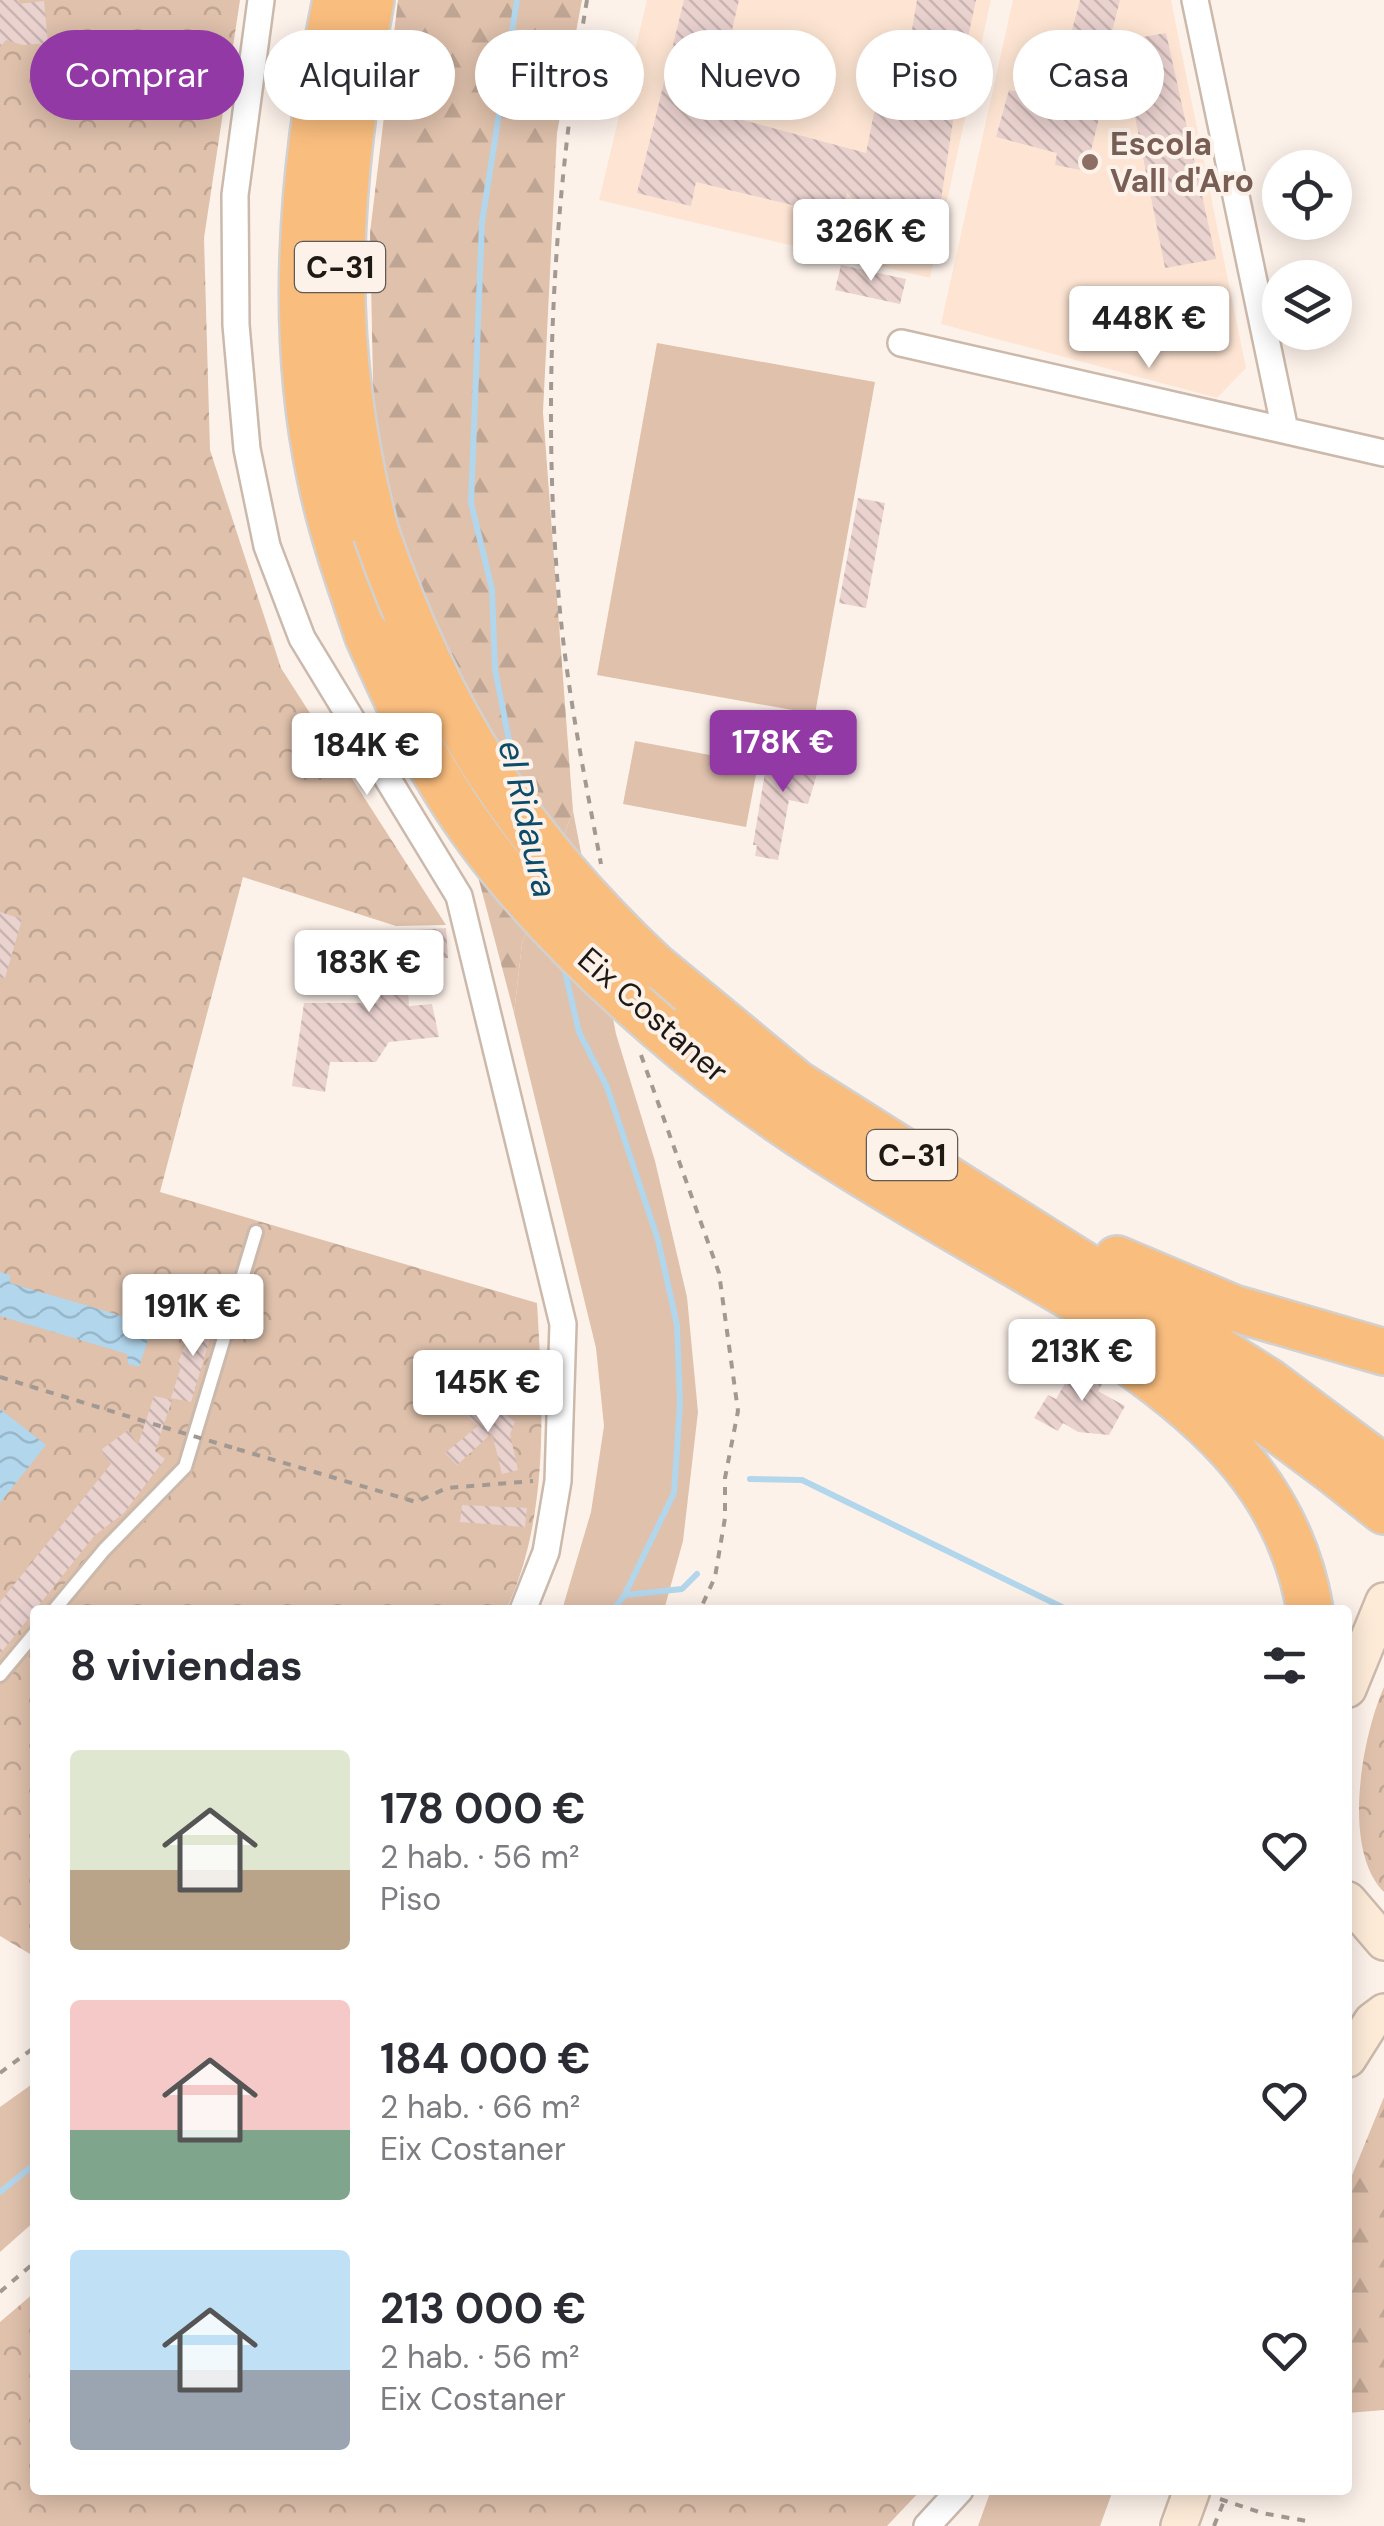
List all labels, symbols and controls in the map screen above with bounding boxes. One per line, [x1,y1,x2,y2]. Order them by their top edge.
chip: Comprar [30,30,244,120]
chip: Alquilar [264,30,455,120]
chip: Filtros [475,30,644,120]
chip: Nuevo [664,30,836,120]
chip: Piso [856,30,993,120]
chip: Casa [1013,30,1164,120]
place label: Escola Vall d'Aro [1110,123,1254,202]
map controls [1262,150,1352,350]
button: locate [1262,150,1352,240]
marker: Escola Vall d'Aro [1079,151,1101,173]
pin: 326K € [790,199,952,284]
text: 326K € [815,210,927,252]
road number: C-31 [295,242,385,292]
button: layers [1262,260,1352,350]
pin: 448K € [1068,286,1230,371]
text: 448K € [1091,297,1207,339]
pin: 178K € [702,710,864,795]
pin: 184K € [286,713,448,798]
text: 178K € [732,721,834,763]
text: 184K € [314,724,420,766]
water label: el Ridaura [488,736,568,902]
pin: 183K € [288,930,450,1015]
street label: Eix Costaner [569,938,737,1092]
text: 183K € [317,941,421,983]
road number: C-31 [867,1130,957,1180]
pin: 191K € [112,1274,274,1359]
text: 191K € [144,1285,242,1327]
pin: 213K € [1001,1319,1163,1404]
text: 213K € [1030,1330,1134,1372]
pin: 145K € [407,1350,569,1435]
text: 145K € [435,1361,541,1403]
text: 8 viviendas [70,1638,303,1693]
icon: filters [1257,1638,1312,1693]
text: 178 000 € [380,1781,586,1836]
icon: home [150,1790,270,1910]
icon: heart [1257,1823,1312,1878]
text: 2 hab. · 56 m² [380,1836,580,1878]
text: Piso [380,1878,441,1920]
text: 184 000 € [380,2031,591,2086]
icon: home [150,2040,270,2160]
icon: heart [1257,2073,1312,2128]
text: 2 hab. · 66 m² [380,2086,580,2128]
text: Eix Costaner [380,2128,566,2170]
text: 213 000 € [380,2281,586,2336]
icon: home [150,2290,270,2410]
icon: heart [1257,2323,1312,2378]
text: 2 hab. · 56 m² [380,2336,580,2378]
text: Eix Costaner [380,2378,566,2420]

